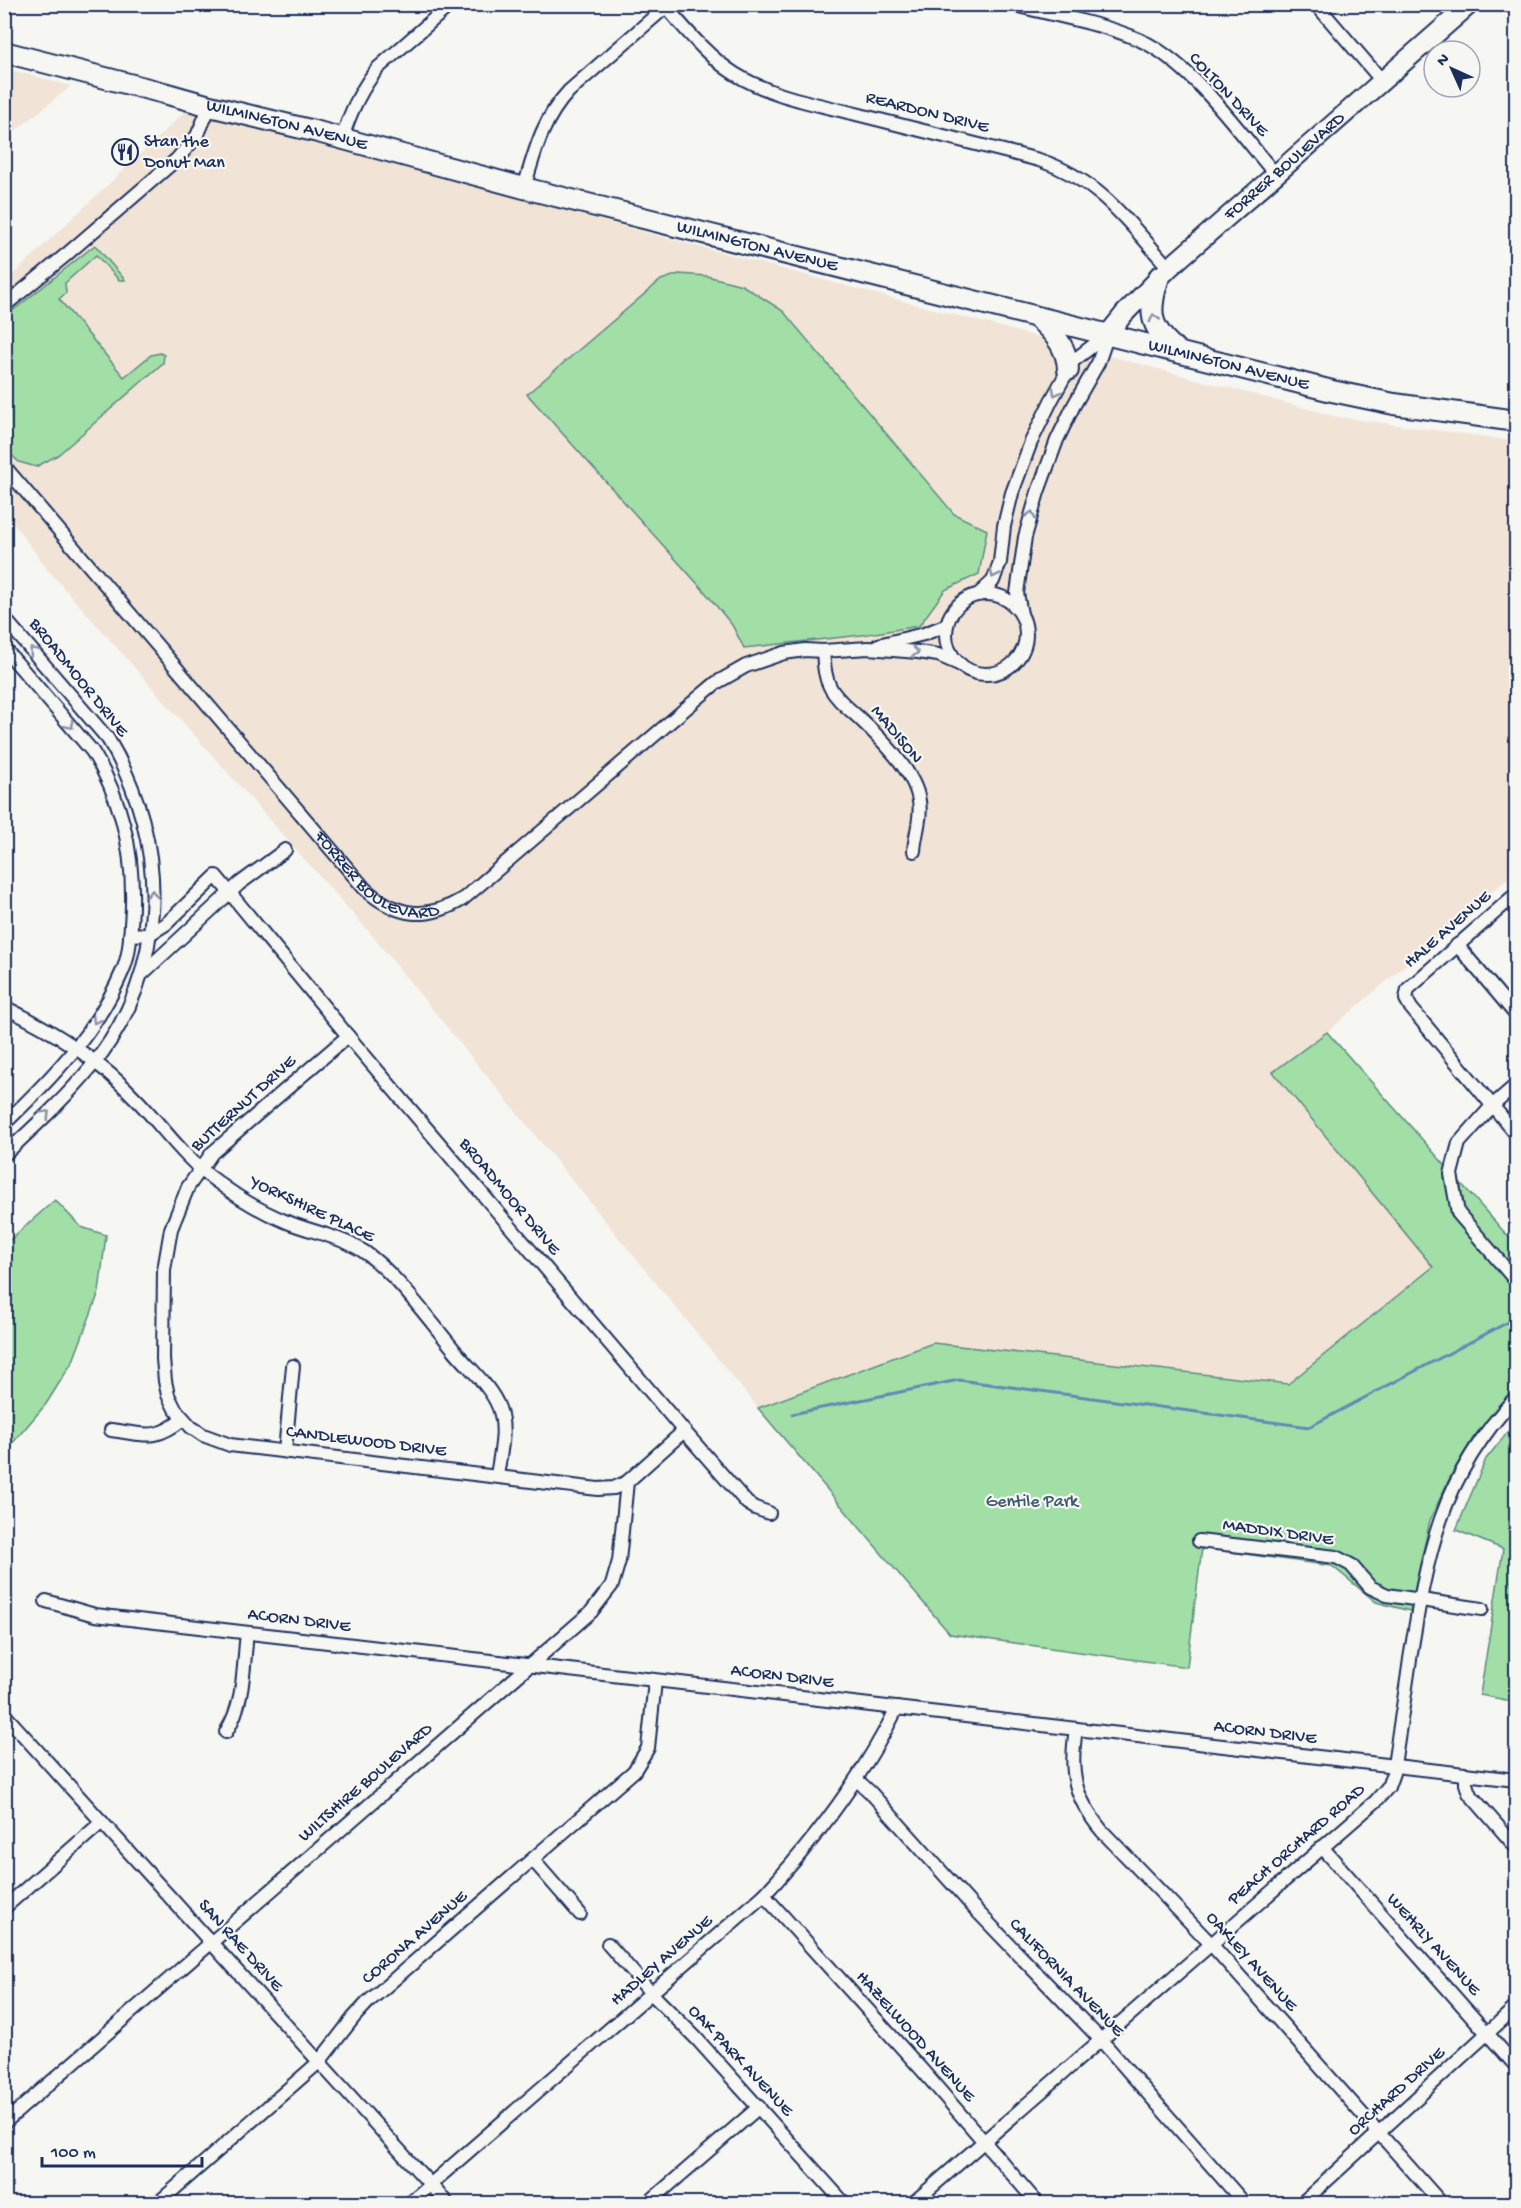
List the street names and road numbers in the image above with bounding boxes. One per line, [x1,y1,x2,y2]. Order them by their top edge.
street label: COLTON DRIVE [1184,48,1273,142]
street label: REARDON DRIVE [863,88,991,139]
street label: WILMINGTON AVENUE [204,95,370,156]
street label: FORRER BOULEVARD [1219,108,1350,226]
street label: WILMINGTON AVENUE [675,216,841,277]
street label: WILMINGTON AVENUE [1146,335,1312,396]
street label: BROADMOOR DRIVE [23,614,133,742]
street label: MADISON [865,701,927,769]
street label: FORRER BOULEVARD [309,826,442,924]
street label: HALE AVENUE [1400,886,1496,973]
street label: BUTTERNUT DRIVE [186,1051,301,1157]
street label: BROADMOOR DRIVE [453,1133,565,1260]
street label: YORKSHIRE PLACE [245,1171,378,1248]
street label: CANDLEWOOD DRIVE [285,1422,448,1462]
street label: MADDIX DRIVE [1221,1515,1335,1551]
street label: ACORN DRIVE [246,1604,352,1638]
street label: ACORN DRIVE [729,1660,835,1694]
street label: ACORN DRIVE [1212,1716,1318,1750]
street label: WILTSHIRE BOULEVARD [295,1719,438,1847]
street label: PEACH ORCHARD ROAD [1223,1779,1370,1911]
street label: CORONA AVENUE [358,1886,473,1989]
street label: WEHRLY AVENUE [1381,1889,1485,2001]
street label: SAN RAE DRIVE [193,1895,288,1997]
street label: OAKLEY AVENUE [1201,1908,1302,2017]
street label: HADLEY AVENUE [607,1910,718,2011]
street label: CALIFORNIA AVENUE [1004,1914,1129,2042]
street label: HAZELWOOD AVENUE [851,1967,980,2107]
street label: OAK PARK AVENUE [683,2001,798,2122]
street label: ORCHARD DRIVE [1344,2043,1450,2141]

